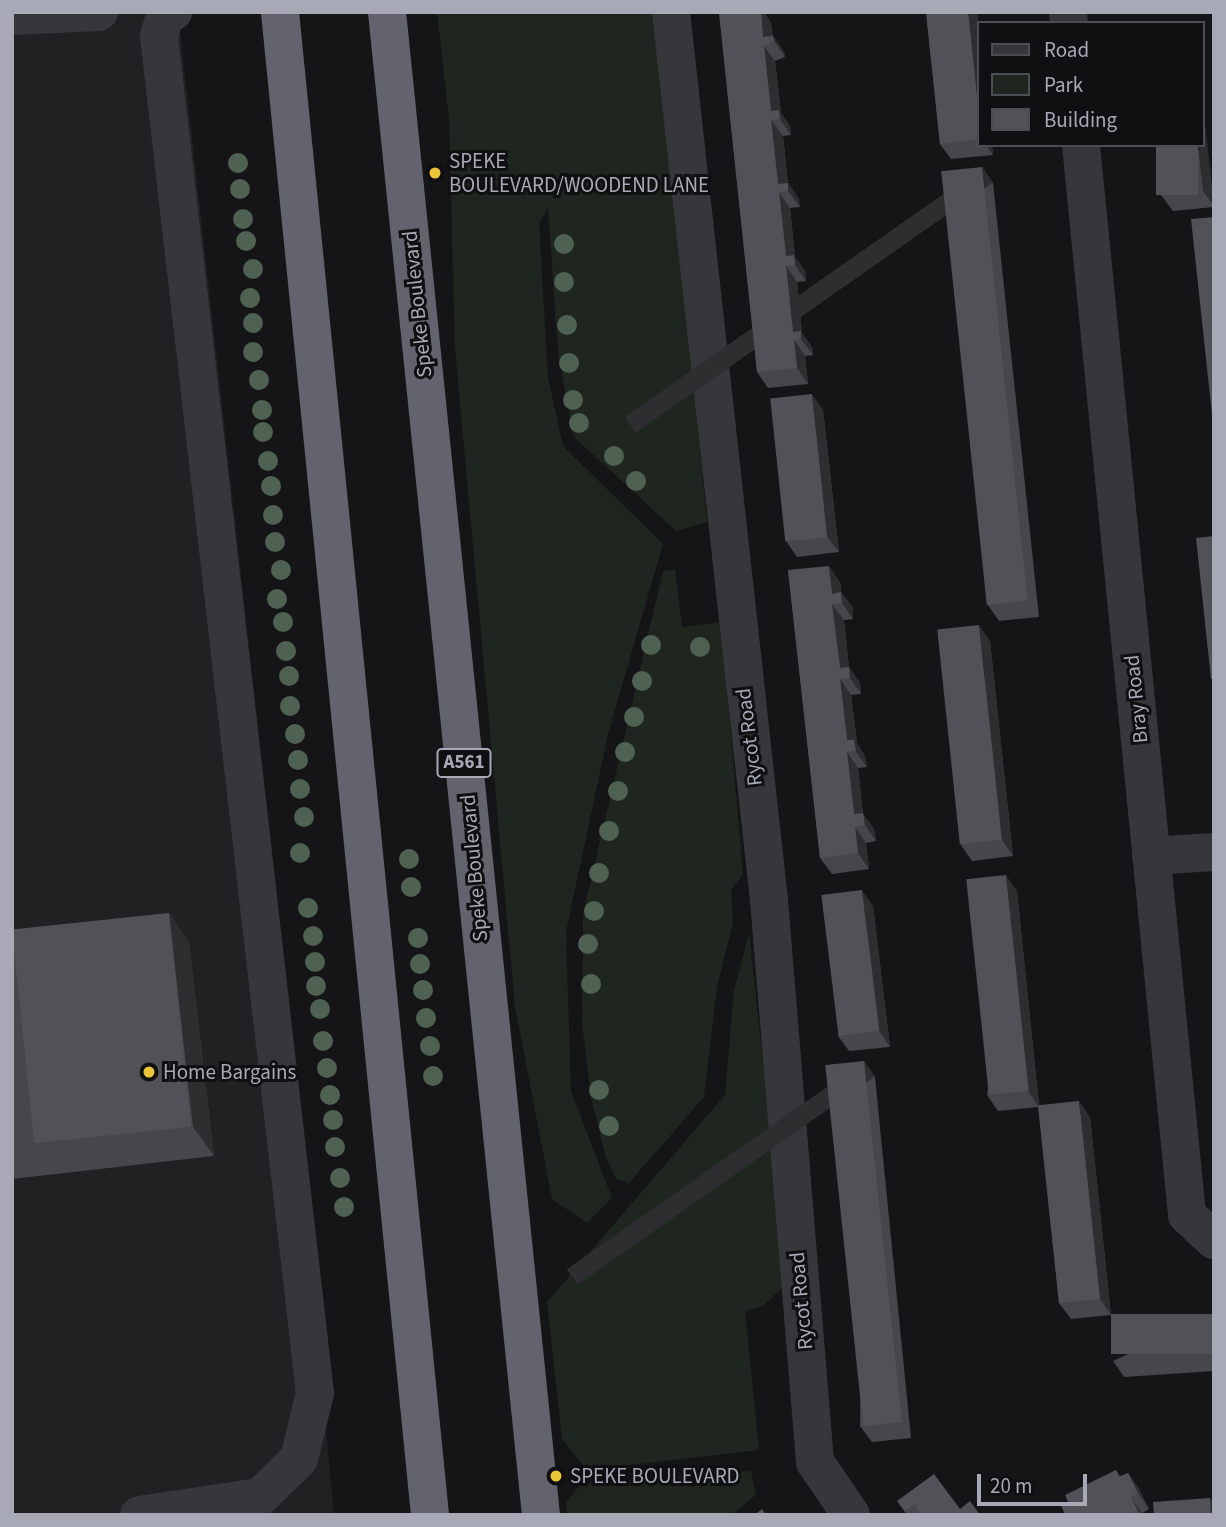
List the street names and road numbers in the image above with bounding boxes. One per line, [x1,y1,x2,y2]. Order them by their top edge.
street label: Speke Boulevard [397,229,437,379]
street label: Bray Road [1119,654,1153,744]
street label: Rycot Road [731,687,767,787]
road number: A561 [436,748,492,778]
street label: Speke Boulevard [455,793,493,943]
street label: Rycot Road [784,1251,818,1351]

